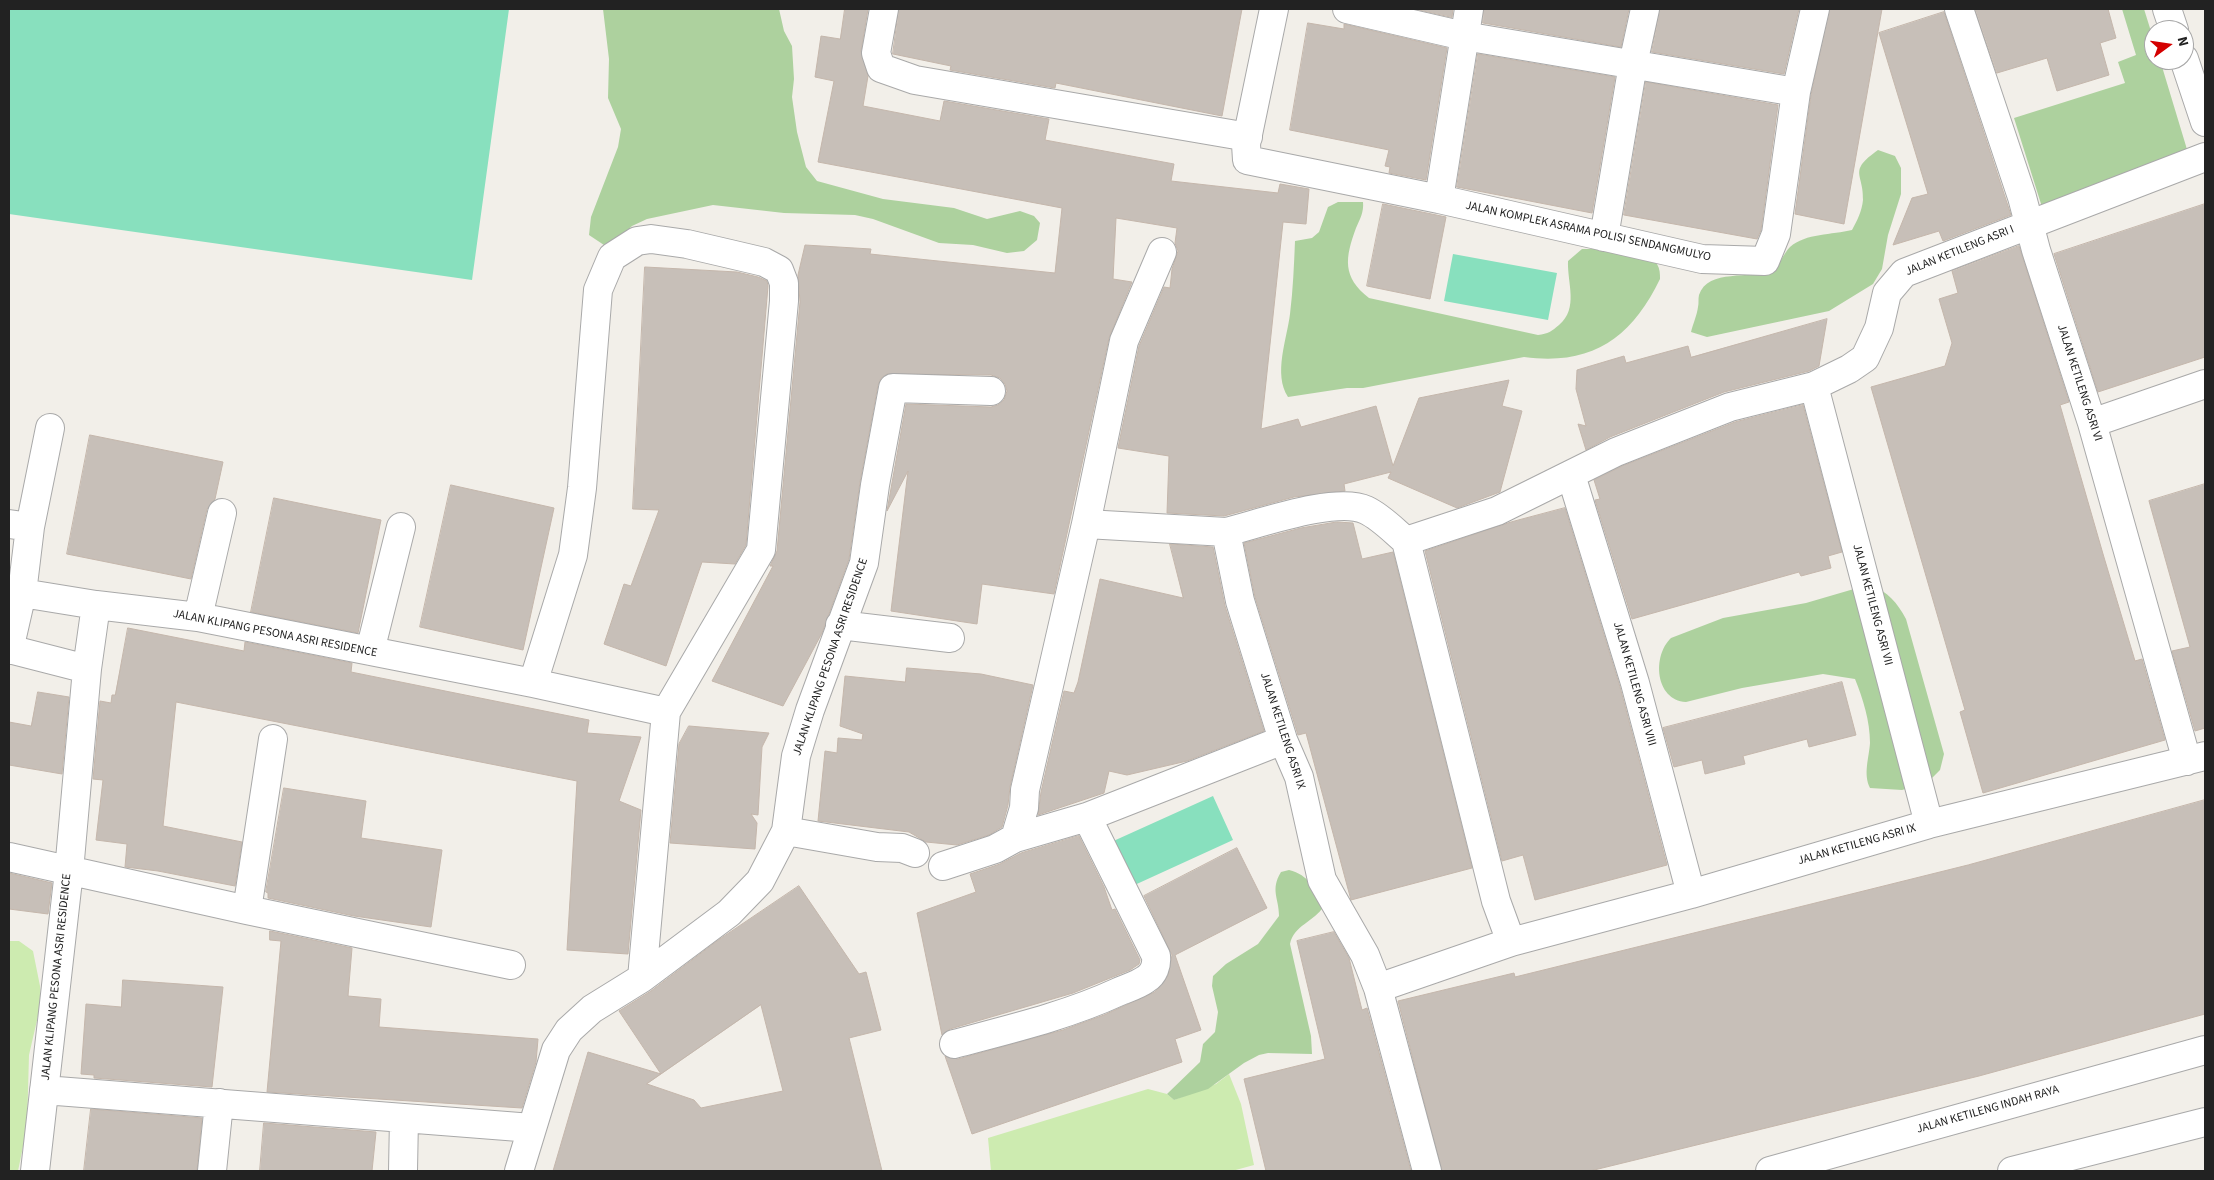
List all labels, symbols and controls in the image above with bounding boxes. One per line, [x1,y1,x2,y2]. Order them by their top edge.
north arrow [2144,20,2194,70]
text: N [2172,35,2193,49]
street label: JALAN KOMPLEK ASRAMA POLISI SENDANGMULYO [1464,199,1712,265]
street label: JALAN KETILENG ASRI I [1904,223,2016,279]
street label: JALAN KETILENG ASRI VI [2053,323,2105,443]
street label: JALAN KETILENG ASRI VII [1849,543,1895,667]
street label: JALAN KLIPANG PESONA ASRI RESIDENCE [790,556,872,758]
street label: JALAN KLIPANG PESONA ASRI RESIDENCE [172,607,378,661]
street label: JALAN KETILENG ASRI VIII [1609,620,1659,748]
street label: JALAN KETILENG ASRI IX [1256,671,1308,791]
street label: JALAN KETILENG ASRI IX [1796,821,1918,869]
street label: JALAN KLIPANG PESONA ASRI RESIDENCE [39,873,75,1081]
street label: JALAN KETILENG INDAH RAYA [1915,1083,2061,1137]

